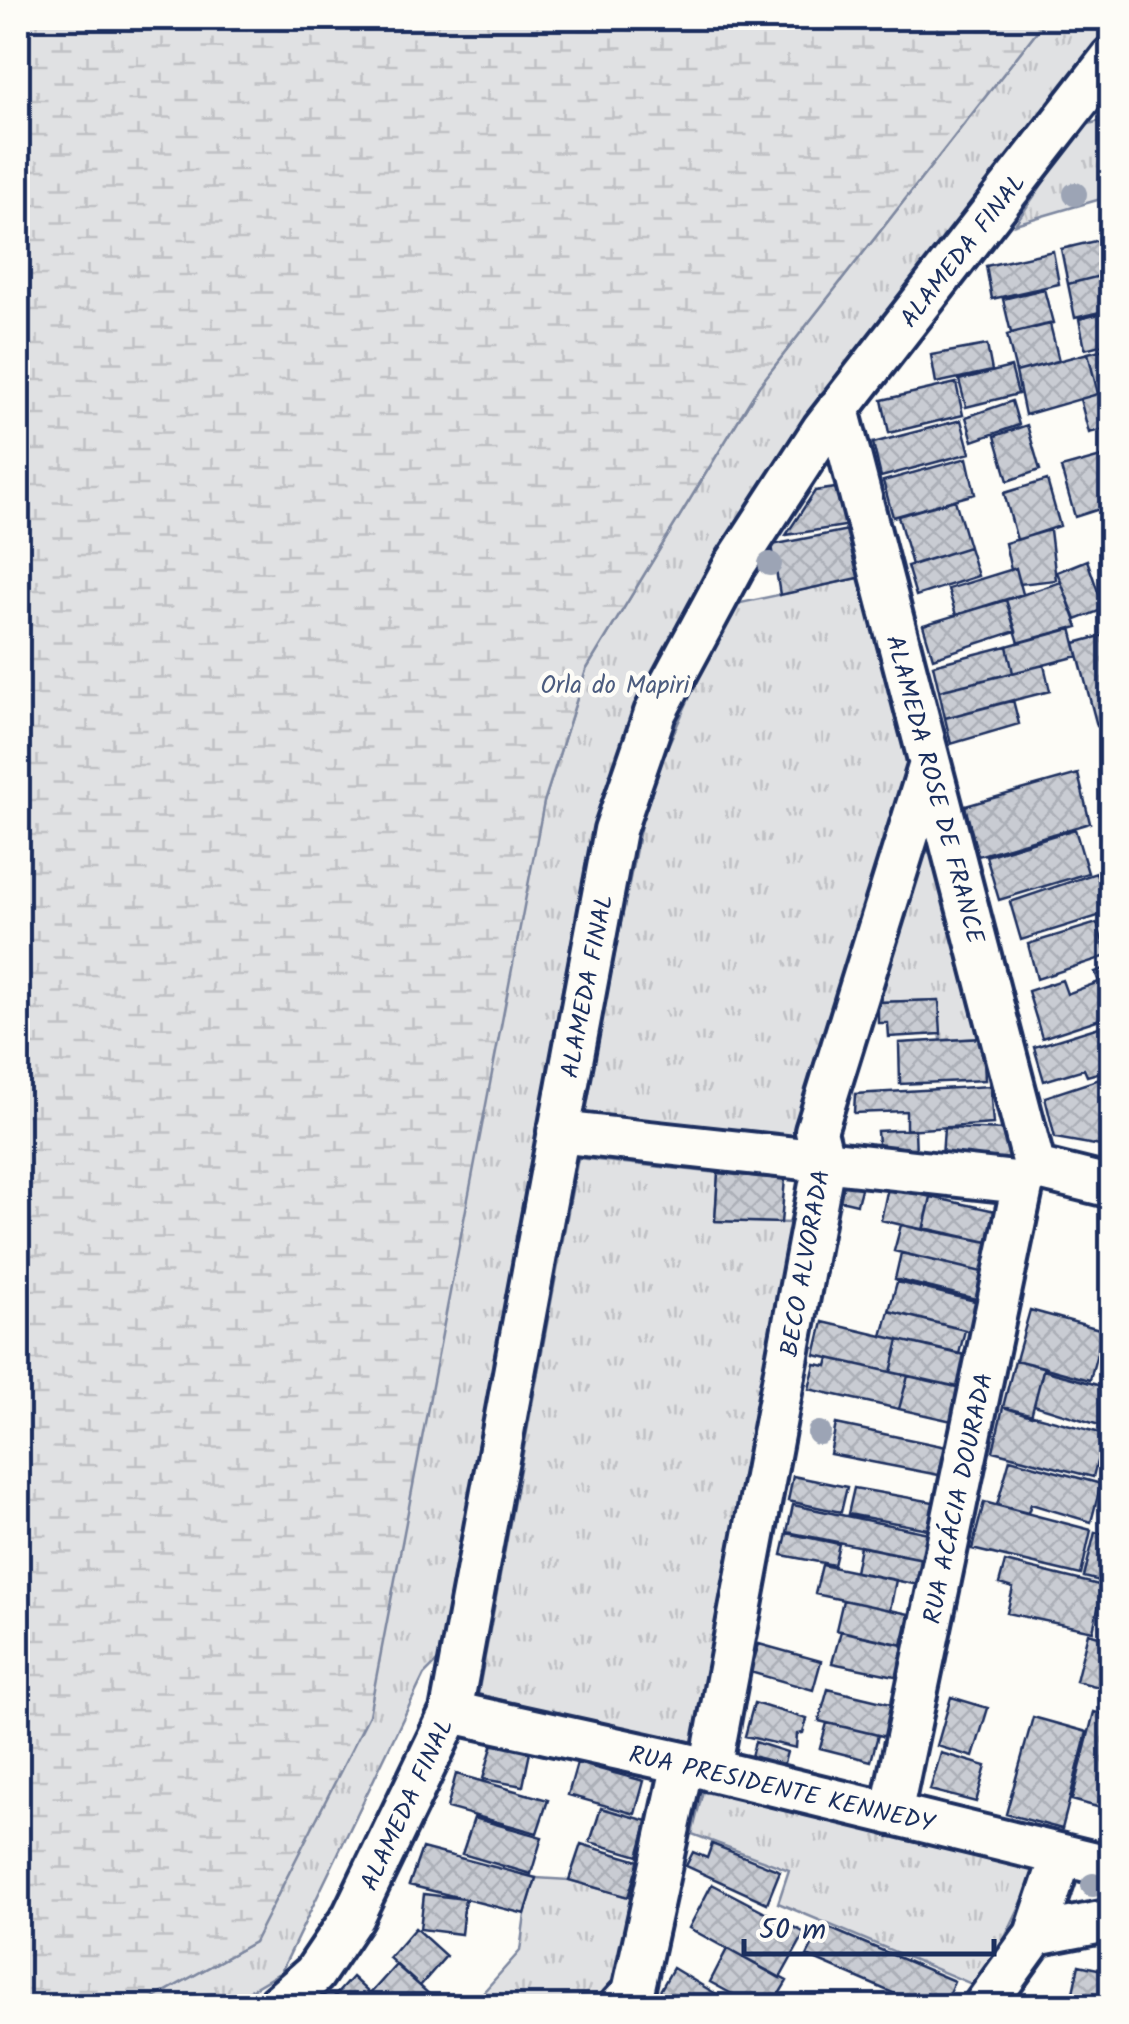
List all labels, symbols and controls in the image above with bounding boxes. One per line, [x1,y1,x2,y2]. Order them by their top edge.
street label: ALAMEDA FINAL [890,165,1037,337]
street label: ALAMEDA ROSE DE FRANCE [874,631,995,949]
park label: Orla do Mapiri [541,666,690,706]
street label: ALAMEDA FINAL [551,891,625,1082]
street label: BECO ALVORADA [770,1167,842,1360]
street label: RUA ACÁCIA DOURADA [913,1369,1005,1628]
street label: ALAMEDA FINAL [350,1712,465,1898]
street label: RUA PRESIDENTE KENNEDY [625,1735,940,1845]
scale bar [744,1894,994,1956]
text: 50 m [759,1907,826,1955]

